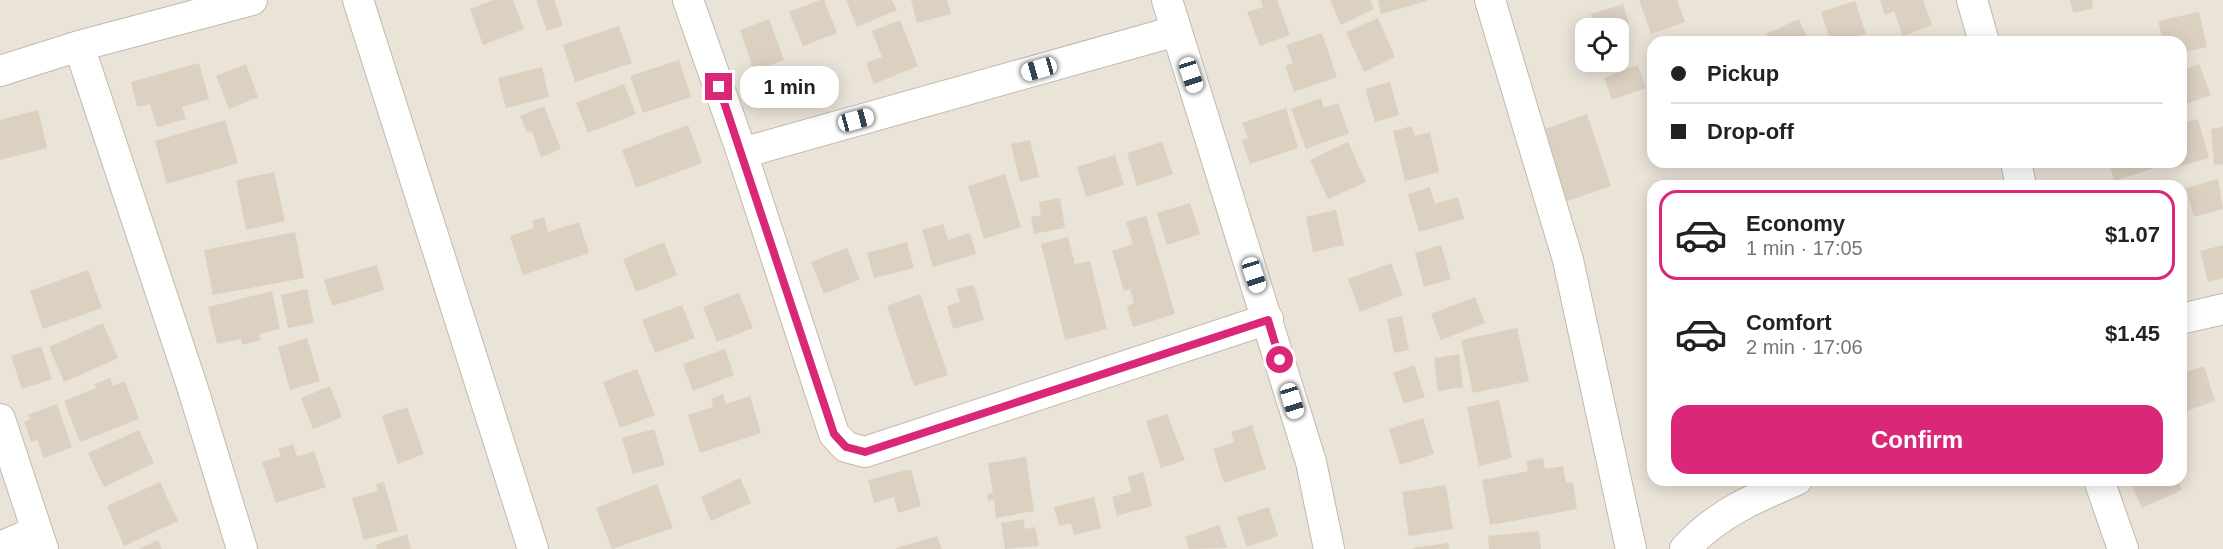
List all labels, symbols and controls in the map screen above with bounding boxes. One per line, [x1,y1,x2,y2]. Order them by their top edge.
map controls [1575,18,1629,72]
button: locate [1575,18,1629,72]
car [1019,55,1059,83]
car [1177,55,1205,95]
text: Pickup [1707,61,1779,86]
callout: 1 min [740,66,839,108]
route end [705,73,732,100]
text: 1 min [763,76,816,98]
car [836,107,876,133]
text: Drop-off [1707,119,1794,144]
icon: car [1674,208,1728,262]
text: Economy [1746,211,1845,236]
text: $1.07 [2105,222,2160,247]
text: 1 min · 17:05 [1746,237,1863,259]
car [1240,255,1268,295]
icon: car [1674,307,1728,361]
text: Comfort [1746,310,1832,335]
text: $1.45 [2105,321,2160,346]
text: 2 min · 17:06 [1746,336,1863,358]
route start [1266,346,1293,373]
car [1278,381,1306,421]
button: Confirm [1671,405,2163,474]

